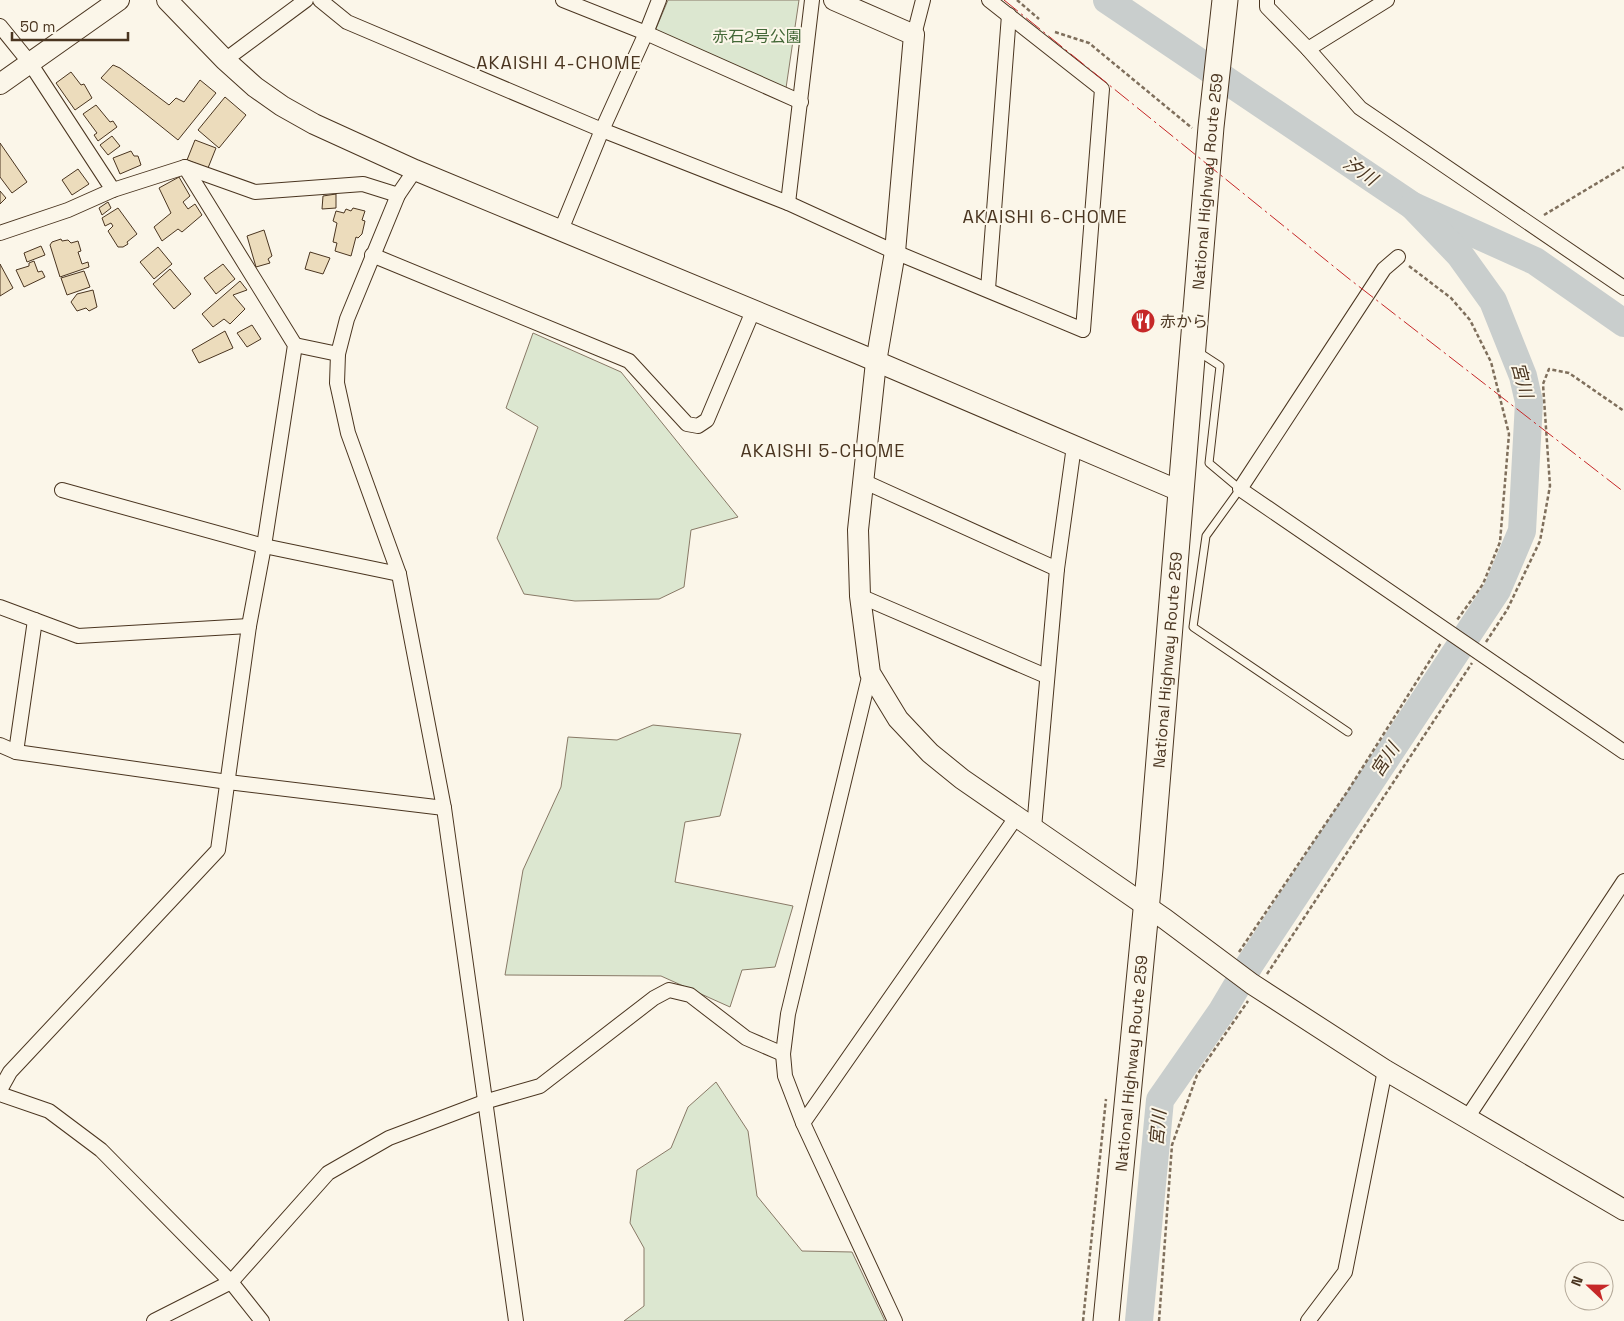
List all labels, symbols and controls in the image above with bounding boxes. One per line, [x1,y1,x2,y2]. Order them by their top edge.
scale bar [12,10,129,42]
text: 50 m [20,17,55,36]
park label: 赤石2号公園 [712,26,802,47]
district label: AKAISHI 4-CHOME [476,51,642,74]
street label: National Highway Route 259 [1188,72,1228,291]
water label: 汐川 [1339,151,1383,191]
district label: AKAISHI 6-CHOME [962,205,1128,228]
restaurant icon: 赤から [1130,308,1156,334]
place label: 赤から [1160,311,1208,332]
water label: 宮川 [1507,360,1539,402]
district label: AKAISHI 5-CHOME [741,439,906,462]
street label: National Highway Route 259 [1148,551,1187,769]
water label: 宮川 [1365,737,1405,781]
street label: National Highway Route 259 [1111,954,1153,1172]
water label: 宮川 [1144,1107,1171,1147]
north arrow [1564,1261,1614,1311]
text: N [1567,1273,1587,1289]

